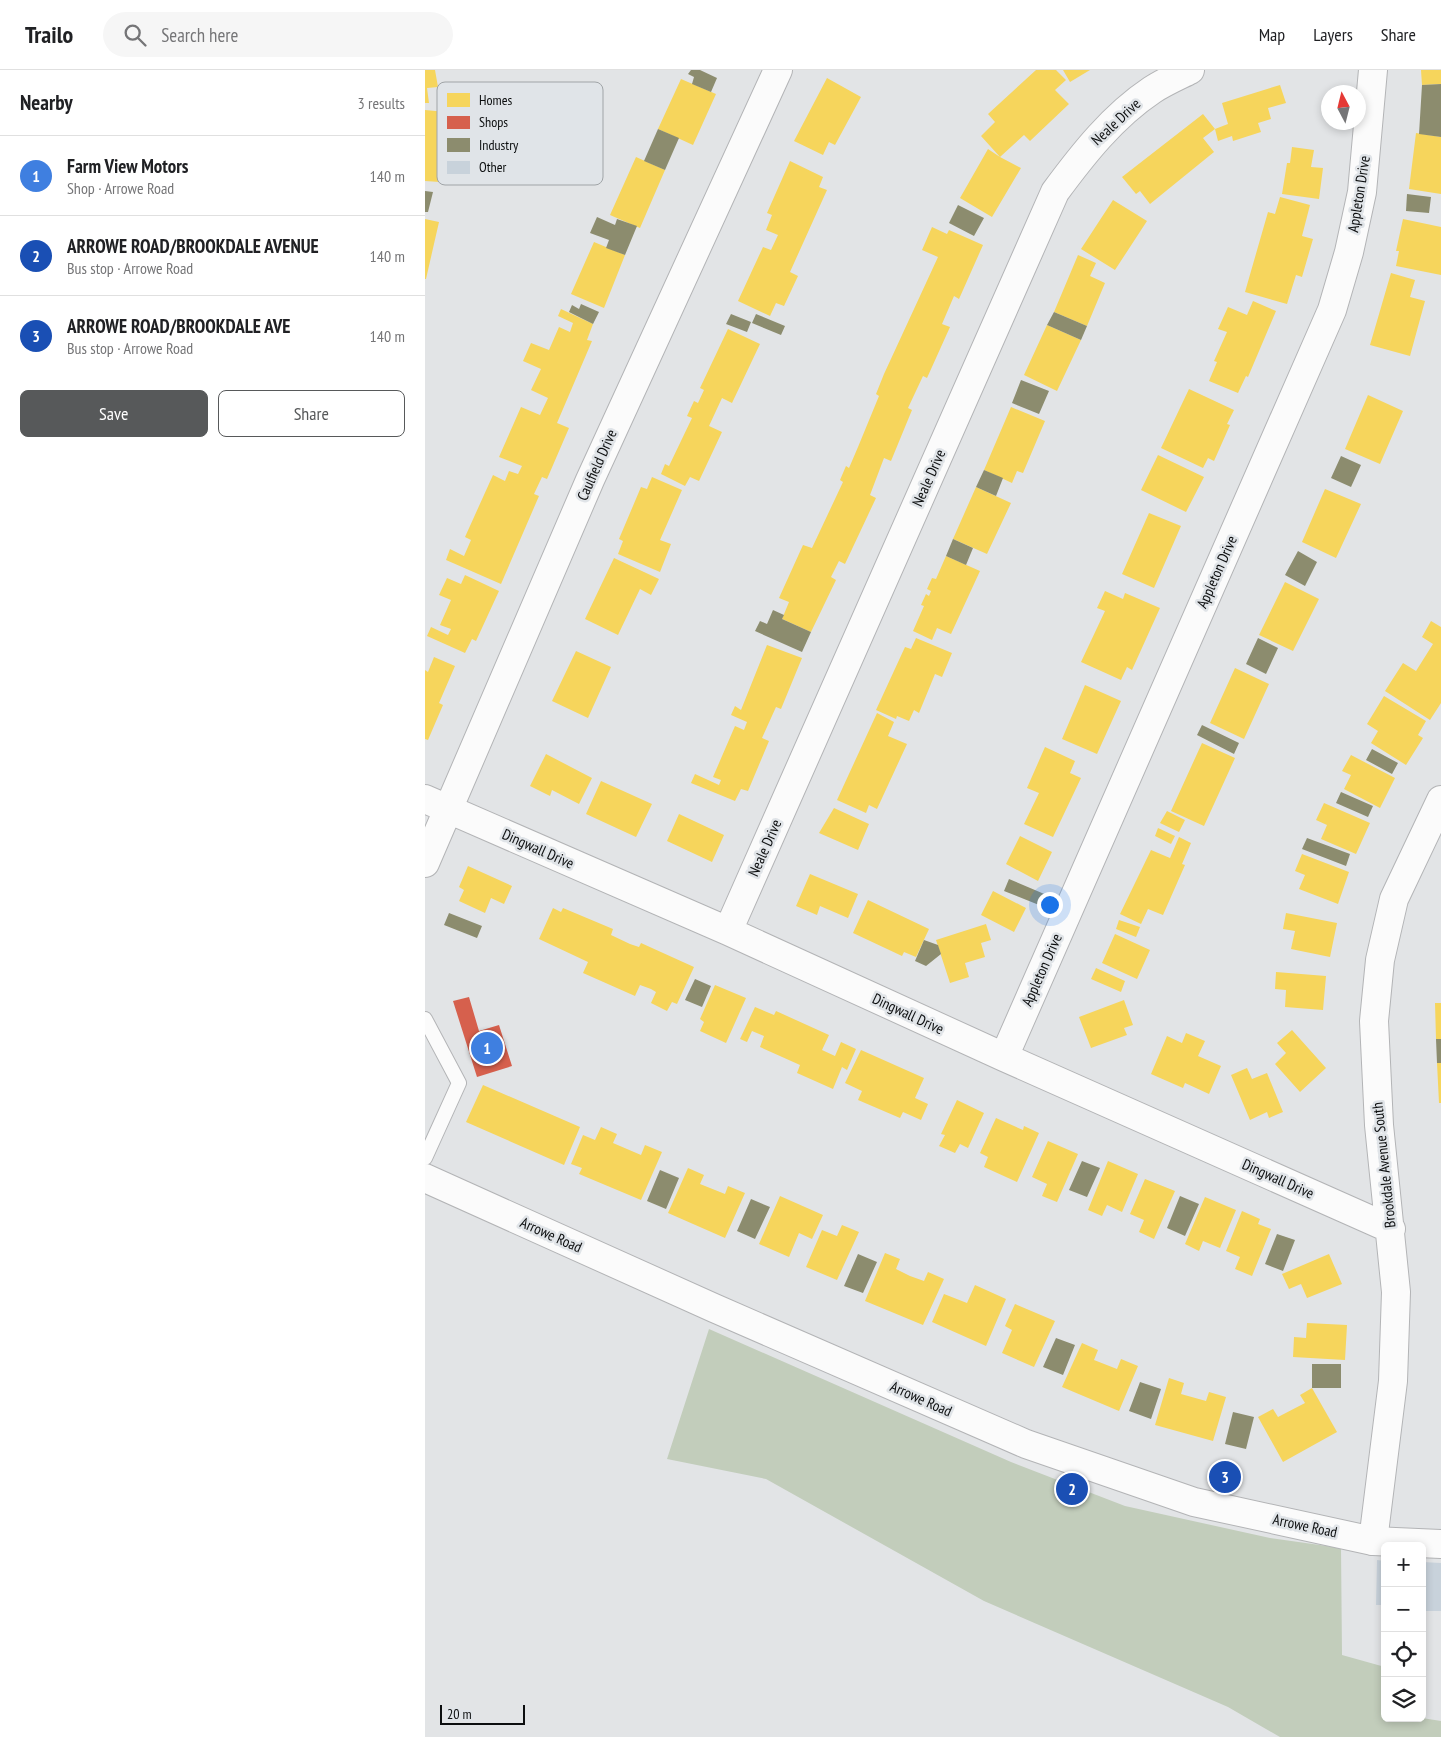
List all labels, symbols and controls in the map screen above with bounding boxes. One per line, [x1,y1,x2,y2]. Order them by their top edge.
search box [103,12,453,57]
text: Trailo [25,19,73,50]
icon: search [121,21,149,49]
text: Search here [161,23,238,47]
text: Map [1259,23,1285,46]
text: Layers [1313,23,1353,46]
text: Share [1381,23,1416,46]
legend [437,82,603,185]
north arrow [1321,85,1366,130]
text: Nearby [20,89,73,116]
text: Homes [479,91,512,109]
text: 3 results [358,93,405,113]
street label: Neale Drive [1087,94,1144,149]
text: Shops [479,113,508,131]
text: Industry [479,136,519,154]
text: Farm View Motors [67,154,188,178]
street label: Appleton Drive [1343,154,1374,234]
text: Other [479,158,506,176]
text: 1 [32,166,40,186]
text: 140 m [370,166,405,186]
text: Shop · Arrowe Road [67,178,174,198]
text: ARROWE ROAD/BROOKDALE AVENUE [67,234,319,258]
text: 2 [32,246,40,266]
text: 140 m [370,246,405,266]
text: Bus stop · Arrowe Road [67,258,193,278]
text: ARROWE ROAD/BROOKDALE AVE [67,314,290,338]
text: 3 [32,326,40,346]
text: 140 m [370,326,405,346]
text: Bus stop · Arrowe Road [67,338,193,358]
button: Save [20,390,208,437]
button: Share [218,390,405,437]
street label: Caulfield Drive [572,426,621,503]
street label: Neale Drive [908,446,950,509]
street label: Appleton Drive [1192,533,1241,611]
street label: Neale Drive [744,816,786,879]
street label: Dingwall Drive [499,824,577,873]
your location [1037,892,1063,918]
street label: Appleton Drive [1017,931,1066,1009]
street label: Dingwall Drive [870,989,947,1038]
pin: 1 [471,1029,503,1067]
street label: Brookdale Avenue South [1367,1101,1400,1229]
street label: Dingwall Drive [1239,1154,1317,1203]
street label: Arrowe Road [517,1213,585,1257]
street label: Arrowe Road [887,1377,955,1421]
pin: 3 [1209,1458,1241,1496]
pin: 2 [1056,1470,1088,1508]
street label: Arrowe Road [1271,1509,1339,1542]
map controls [1381,1542,1426,1722]
button: + [1381,1542,1426,1587]
button: − [1381,1587,1426,1632]
button: locate [1381,1632,1426,1677]
button: layers [1381,1677,1426,1722]
scale bar [440,1702,525,1725]
text: 20 m [447,1705,472,1723]

